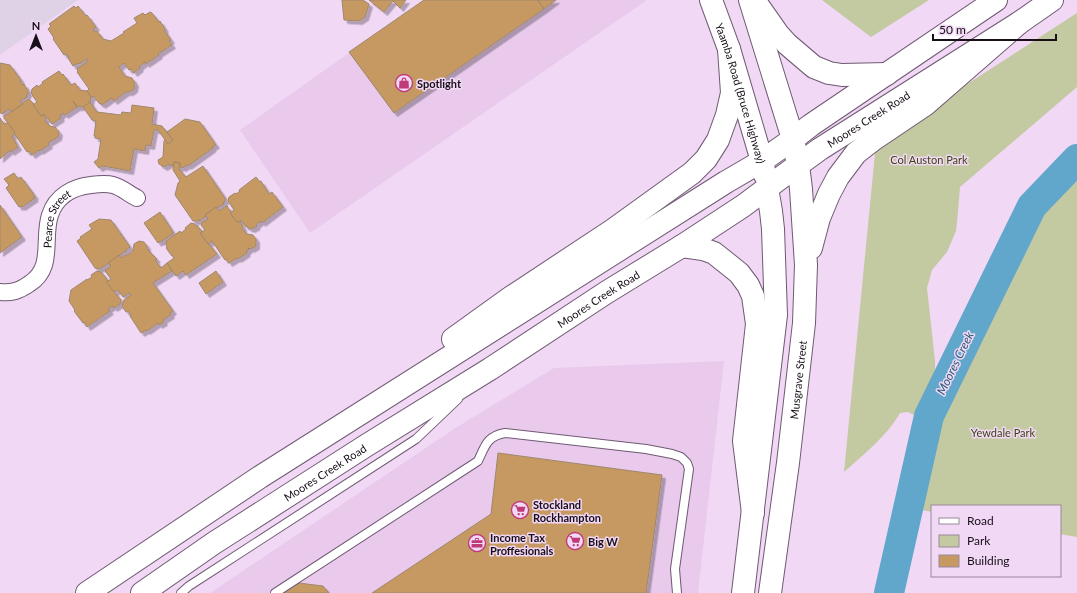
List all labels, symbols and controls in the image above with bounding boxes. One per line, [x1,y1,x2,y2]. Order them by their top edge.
north arrow [16,16,56,56]
scale bar [933,16,1056,42]
text: N [32,19,40,32]
street label: Yaamba Road (Bruce Highway) [713,21,769,165]
text: 50 m [939,22,966,37]
shop icon: Spotlight [394,73,414,93]
place label: Spotlight [417,77,462,90]
street label: Moores Creek Road [824,88,912,150]
park label: Col Auston Park [890,153,968,166]
street label: Pearce Street [40,186,73,248]
street label: Moores Creek Road [554,267,642,330]
water label: Moores Creek [933,329,977,397]
street label: Musgrave Street [787,340,808,420]
park label: Yewdale Park [971,426,1036,439]
street label: Moores Creek Road [281,441,368,503]
place label: Stockland Rockhampton [533,498,601,524]
supermarket icon: Stockland Rockhampton [510,500,530,520]
legend [931,505,1061,577]
text: Road [967,513,994,528]
place label: Income Tax Proffesionals [490,531,554,557]
supermarket icon: Big W [565,531,585,551]
office icon: Income Tax Proffesionals [467,533,487,553]
text: Park [967,533,991,548]
place label: Big W [588,535,618,548]
text: Building [967,553,1010,568]

